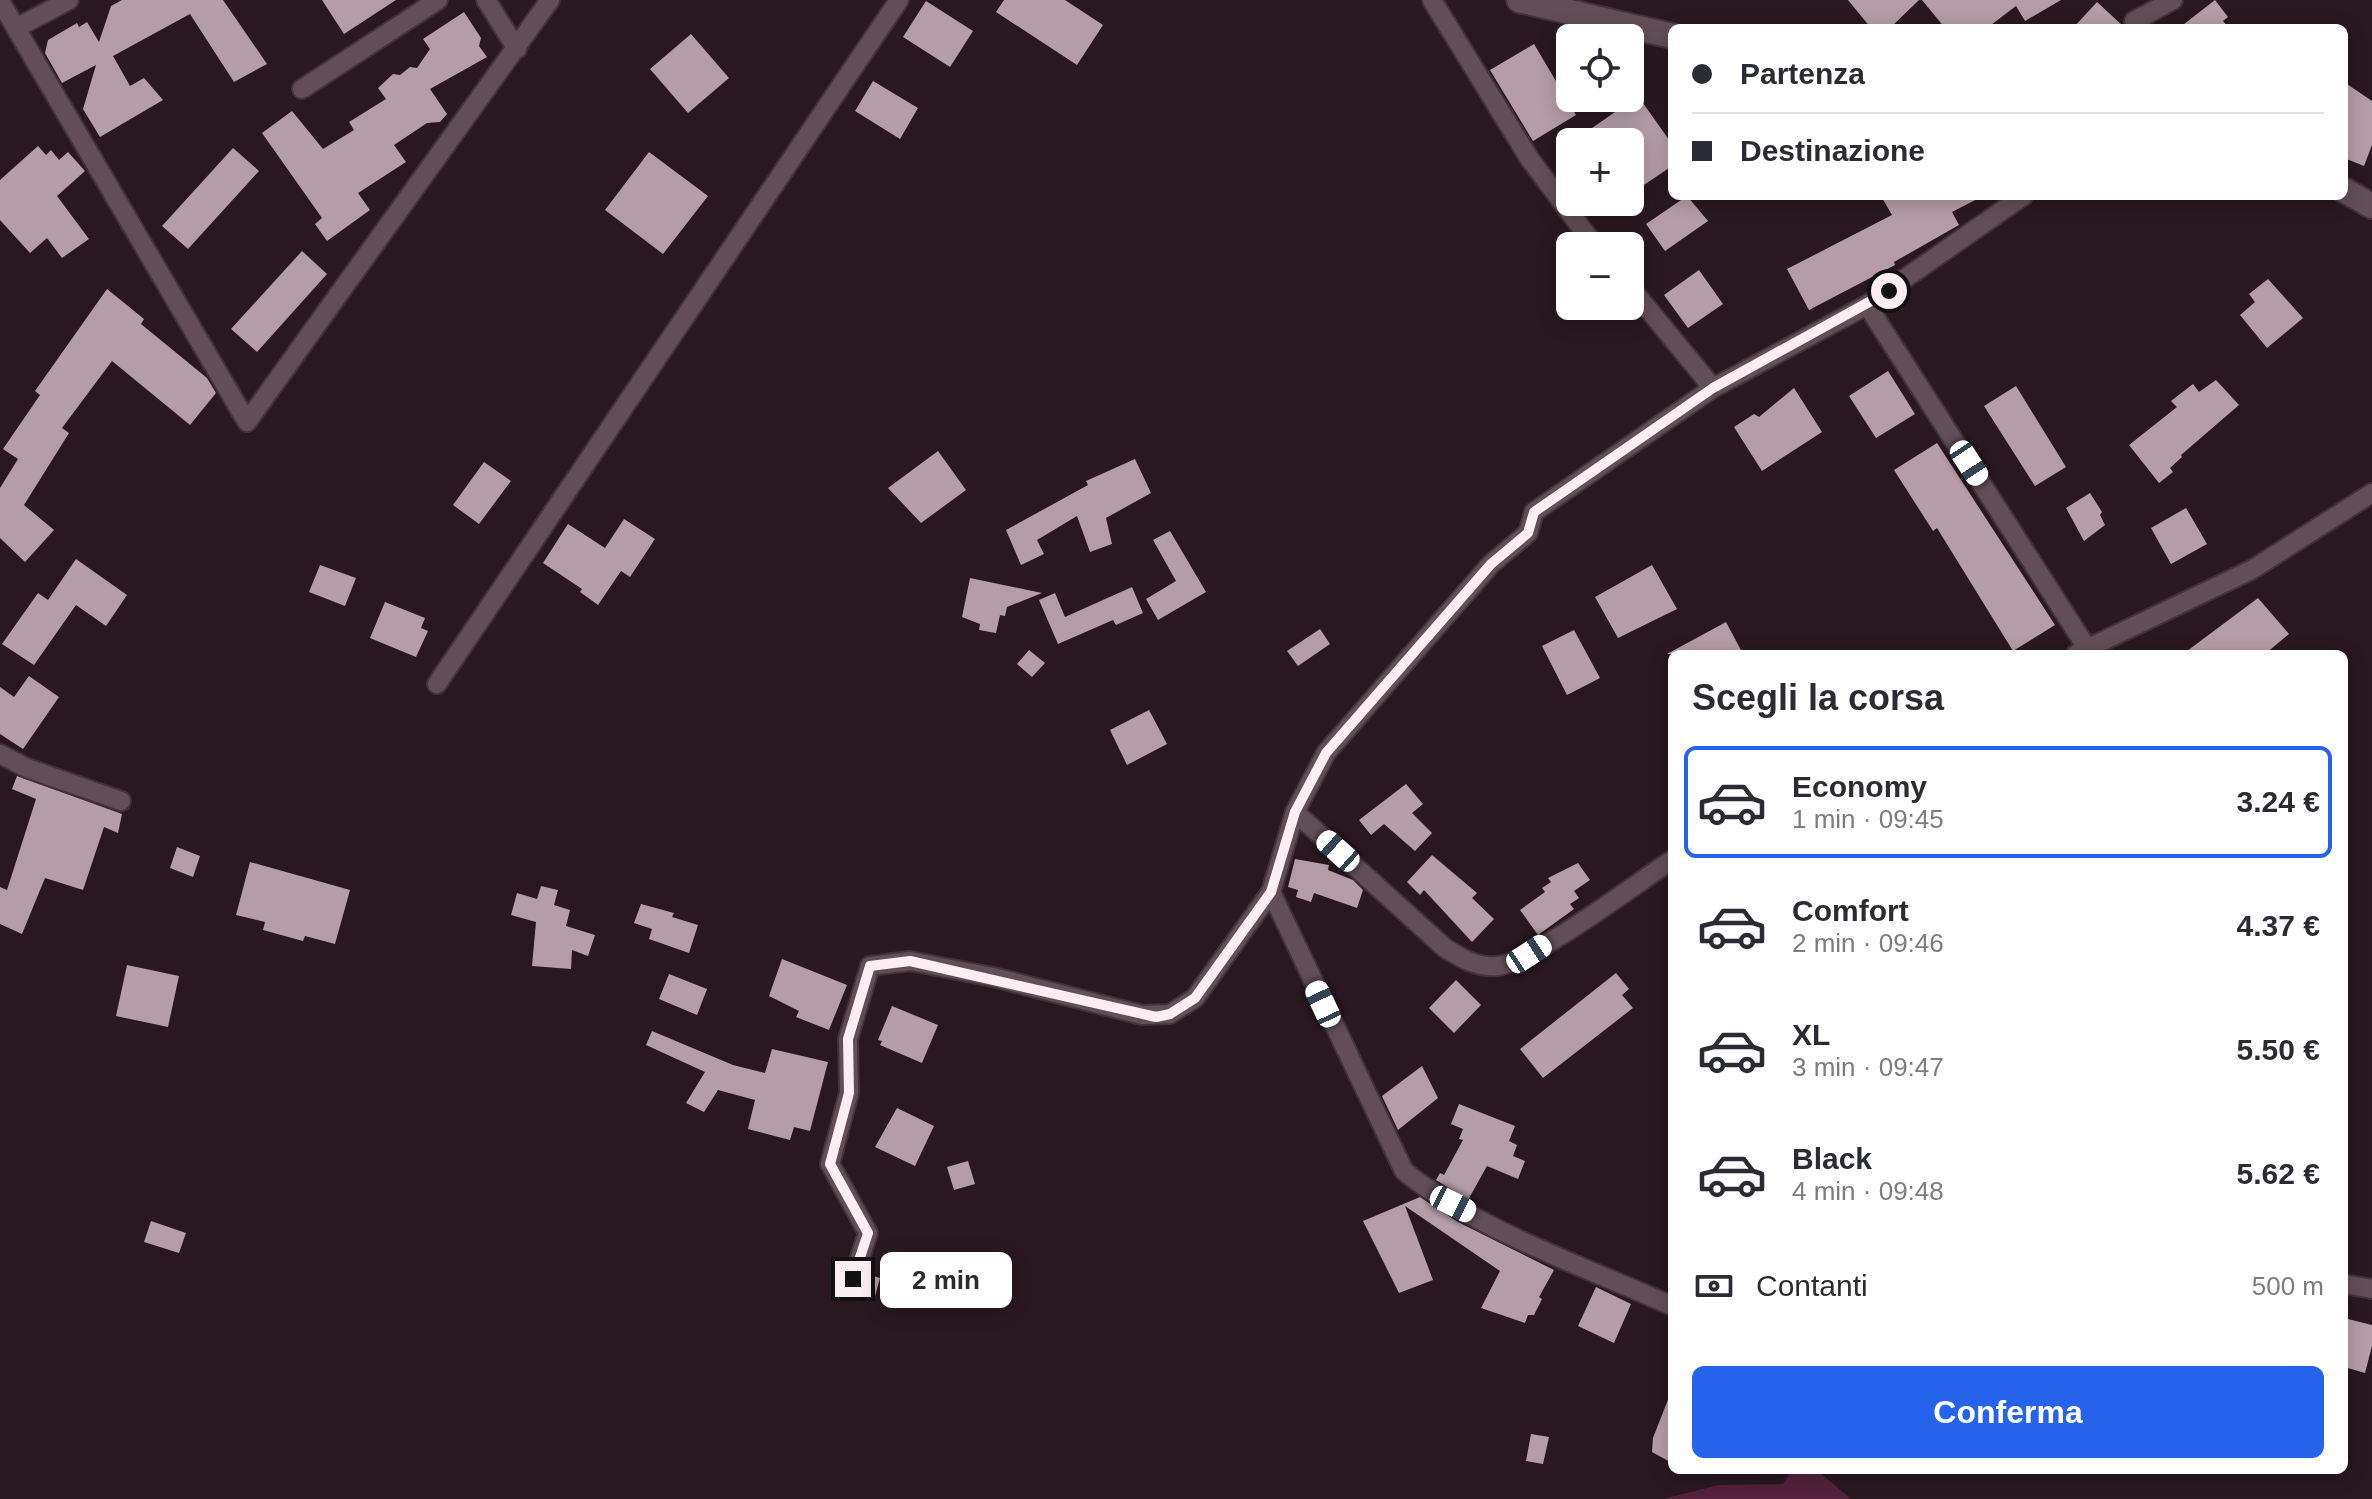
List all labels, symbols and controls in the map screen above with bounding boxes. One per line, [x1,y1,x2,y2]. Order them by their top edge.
map controls [1556,24,1644,320]
button: locate [1556,24,1644,112]
text: Partenza [1740,57,1865,90]
button: + [1556,128,1644,216]
text: Destinazione [1740,134,1925,167]
button: − [1556,232,1644,320]
route start [1871,273,1907,309]
car [1946,436,1992,490]
text: Scegli la corsa [1692,677,1944,718]
icon: car [1696,766,1768,838]
text: Economy [1792,770,1927,803]
text: 3.24 € [2237,785,2320,818]
text: 1 min · 09:45 [1792,804,1944,834]
car [1312,826,1364,876]
icon: car [1696,890,1768,962]
text: Comfort [1792,894,1909,927]
text: 4.37 € [2237,909,2320,942]
text: 2 min · 09:46 [1792,928,1944,958]
car [1502,931,1556,977]
car [1302,977,1344,1031]
icon: car [1696,1014,1768,1086]
text: XL [1792,1018,1830,1051]
text: 5.50 € [2237,1033,2320,1066]
text: 3 min · 09:47 [1792,1052,1944,1082]
icon: car [1696,1138,1768,1210]
text: Black [1792,1142,1872,1175]
text: 5.62 € [2237,1157,2320,1190]
text: 4 min · 09:48 [1792,1176,1944,1206]
car [1426,1182,1480,1226]
callout: 2 min [881,1251,1013,1307]
route end [835,1261,871,1297]
icon: cash [1692,1264,1736,1308]
text: 2 min [912,1265,980,1295]
text: Contanti [1756,1269,1868,1302]
text: 500 m [2252,1271,2324,1301]
button: Conferma [1692,1366,2324,1458]

